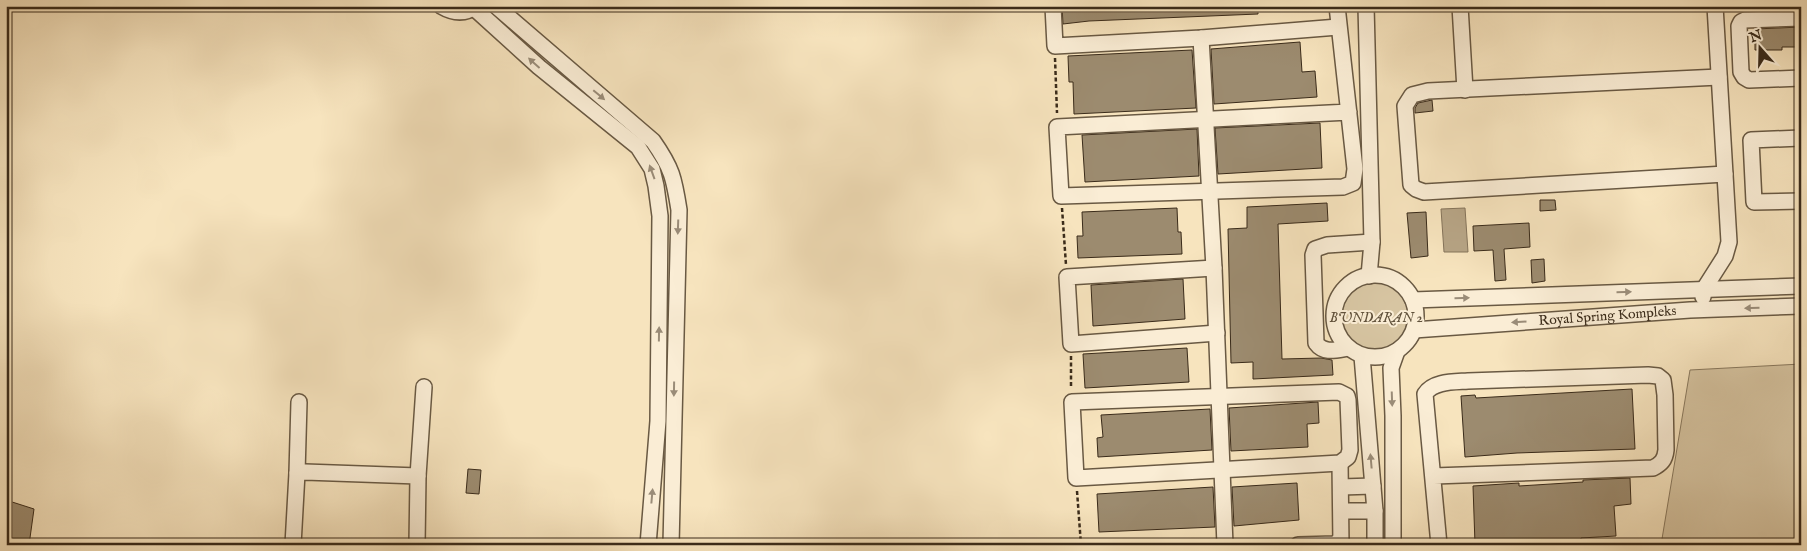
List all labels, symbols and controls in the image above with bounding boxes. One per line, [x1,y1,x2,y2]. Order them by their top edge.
north arrow [1734,22,1784,72]
text: N [1746,26,1765,48]
one-way arrow [529,57,541,69]
one-way arrow [592,89,605,100]
one-way arrow [648,165,655,180]
one-way arrow [674,219,682,235]
one-way arrow [1617,288,1633,296]
one-way arrow [1454,294,1470,302]
street label: Royal Spring Kompleks [1538,302,1677,330]
one-way arrow [1744,304,1760,312]
park label: BUNDARAN 2 [1329,309,1423,327]
one-way arrow [1511,319,1527,327]
one-way arrow [655,326,663,342]
one-way arrow [670,381,678,397]
one-way arrow [1388,391,1396,407]
one-way arrow [1366,453,1374,469]
one-way arrow [649,488,657,504]

